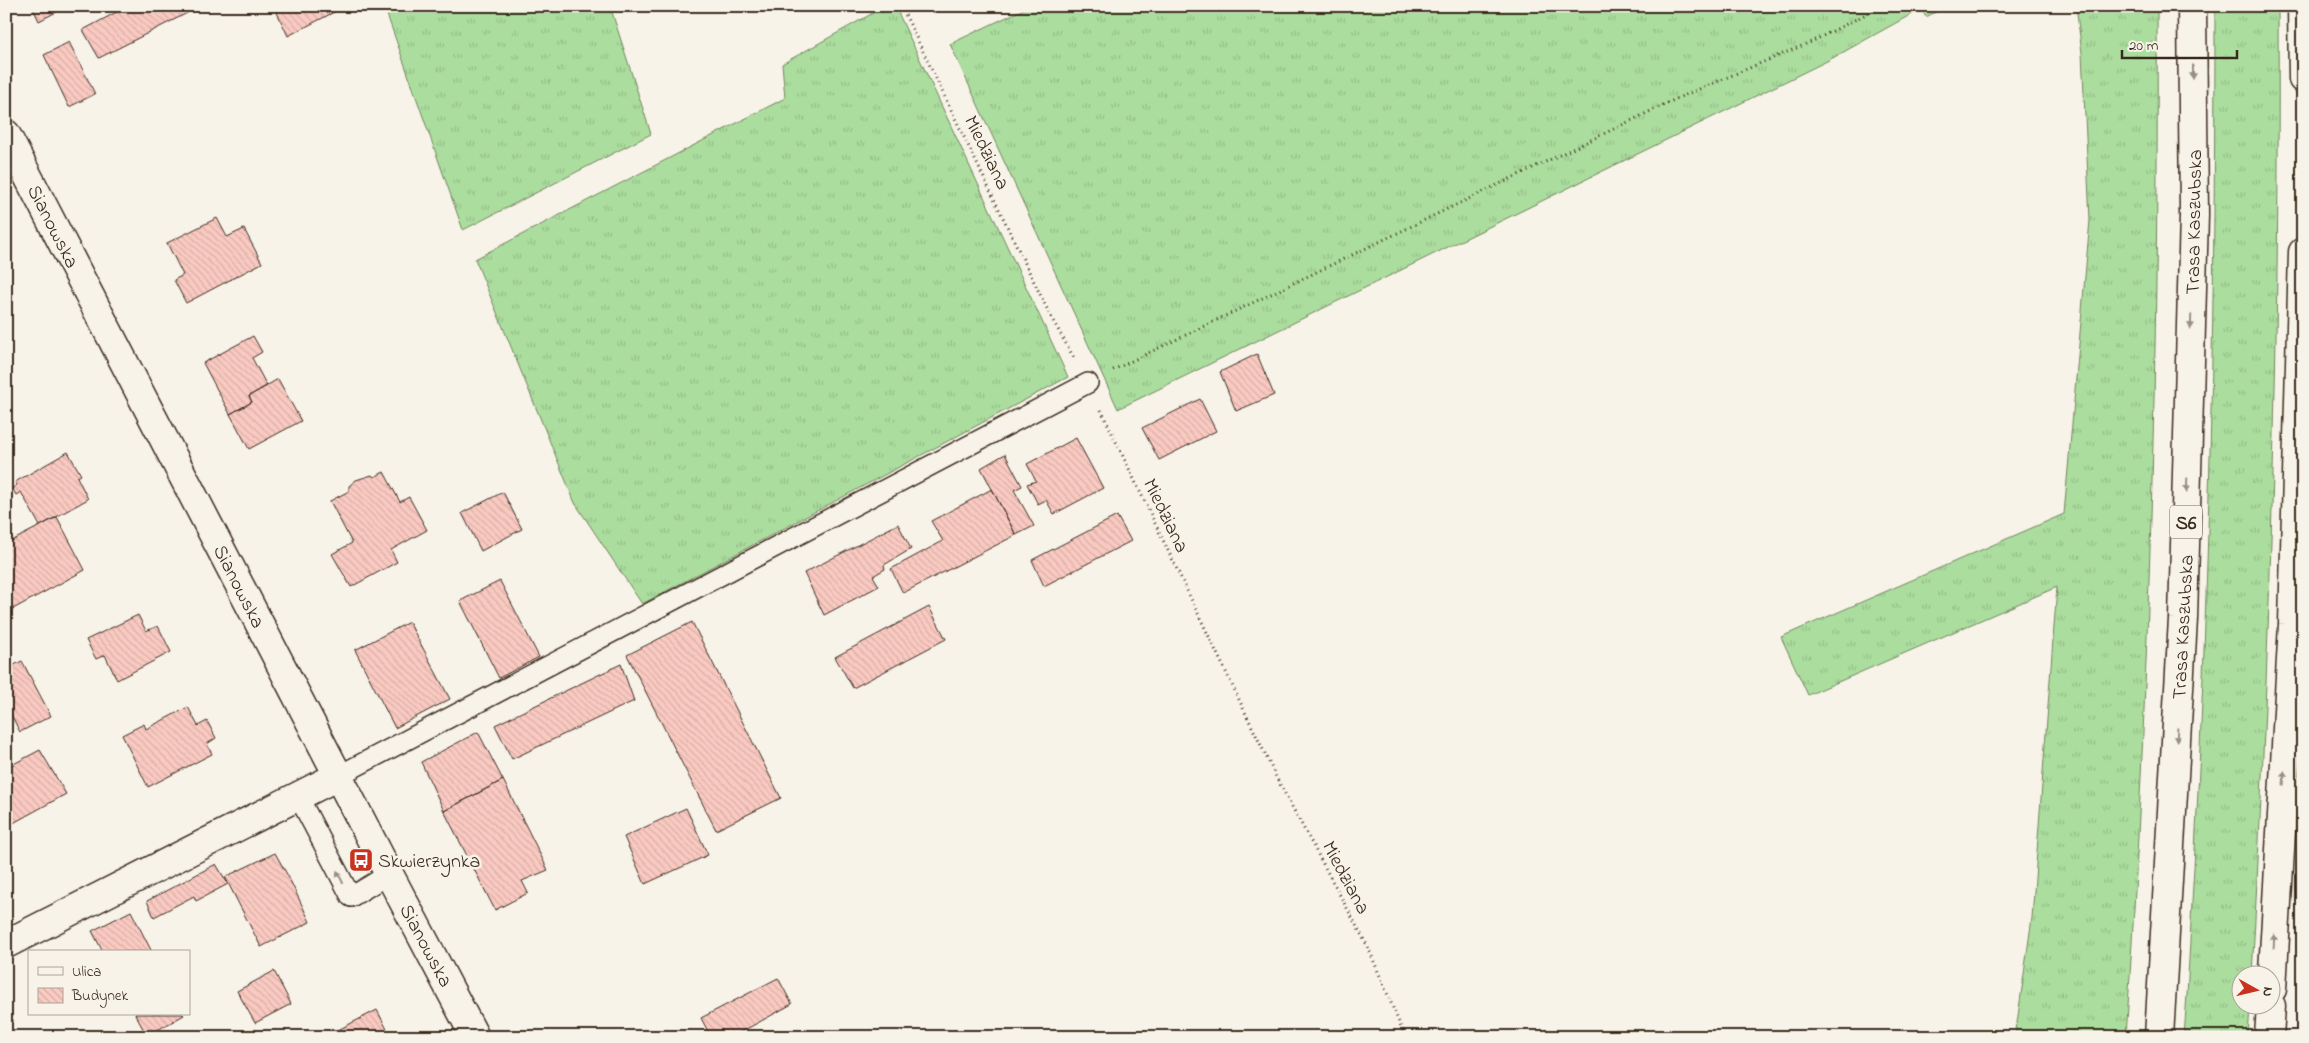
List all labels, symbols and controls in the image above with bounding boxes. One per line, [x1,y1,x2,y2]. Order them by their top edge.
scale bar [2122,28,2236,60]
text: 20 m [2129,35,2159,57]
one-way arrow [2189,65,2197,81]
street label: Miedziana [955,111,1016,195]
street label: Trasa Kaszubska [2180,149,2211,295]
street label: Sianowska [18,180,85,274]
one-way arrow [2187,315,2195,331]
street label: Miedziana [1134,474,1195,558]
one-way arrow [2183,477,2191,493]
road number: S6 [2170,506,2202,538]
street label: Sianowska [204,540,271,634]
street label: Trasa Kaszubska [2166,554,2203,700]
one-way arrow [2172,727,2180,743]
one-way arrow [2280,770,2288,786]
street label: Miedziana [1313,836,1376,920]
bus stop icon: Skwierzynka [348,847,374,873]
place label: Skwierzynka [378,848,480,877]
one-way arrow [336,870,345,884]
street label: Sianowska [391,899,459,993]
one-way arrow [2271,932,2279,948]
legend [28,950,190,1016]
text: Ulica [72,961,101,983]
north arrow [2232,966,2282,1016]
text: Budynek [71,985,129,1008]
text: N [2256,985,2278,998]

